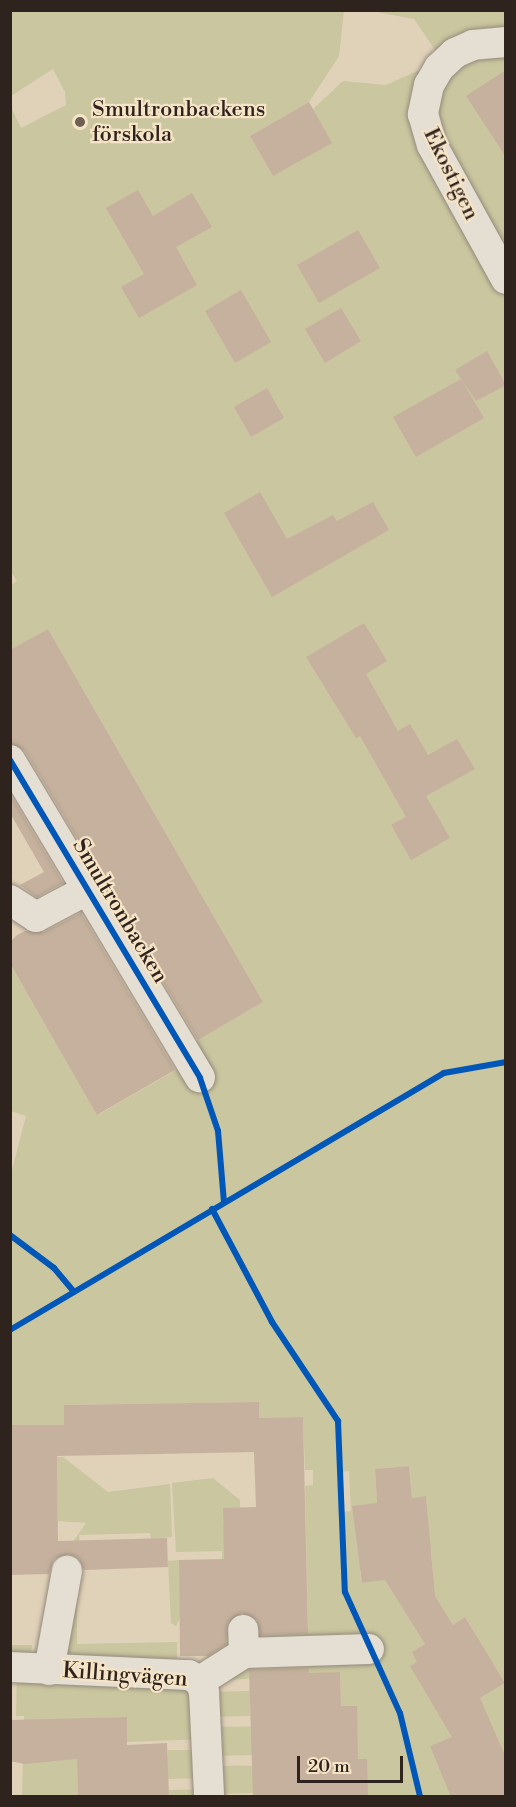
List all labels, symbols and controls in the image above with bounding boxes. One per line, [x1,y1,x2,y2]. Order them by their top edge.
place label: Smultronbackens förskola [92,96,265,148]
marker: Smultronbackens förskola [73,115,87,129]
street label: Ekostigen [417,124,485,224]
street label: Smultronbacken [67,834,173,988]
street label: Killingvägen [62,1657,188,1693]
scale bar [300,1744,406,1782]
text: 20 m [308,1755,350,1778]

